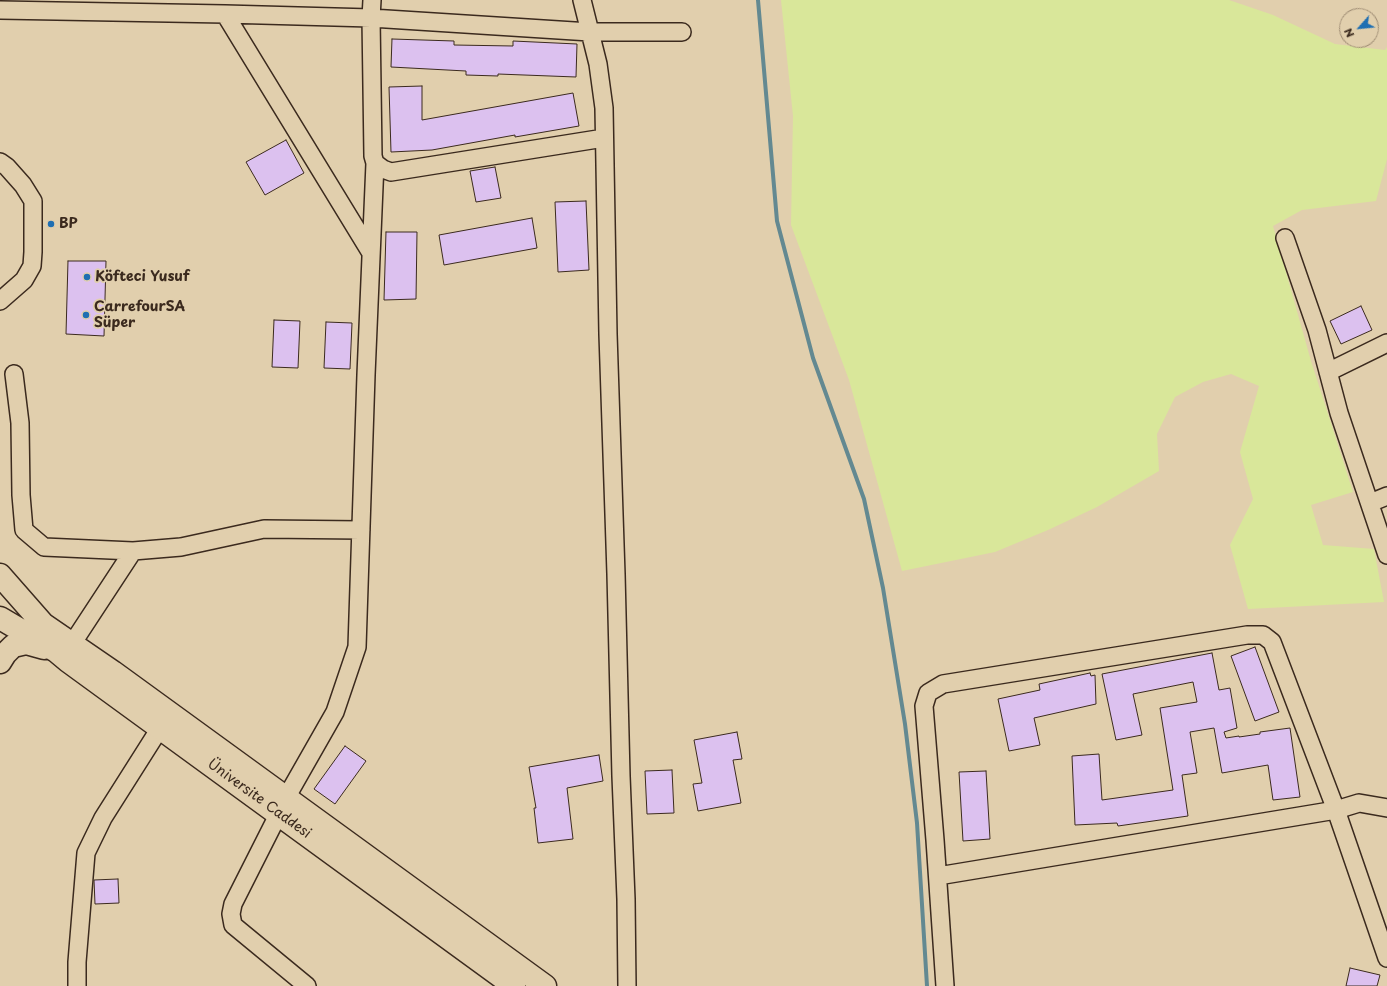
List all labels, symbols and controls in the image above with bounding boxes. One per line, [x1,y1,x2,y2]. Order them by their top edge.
north arrow [1339,8,1379,48]
text: N [1339,25,1358,41]
place label: BP [59,216,78,232]
marker: BP [46,219,56,229]
place label: Köfteci Yusuf [95,269,190,285]
marker: Köfteci Yusuf [82,272,92,282]
place label: CarrefourSA Süper [94,299,185,332]
marker: CarrefourSA Süper [81,310,91,320]
street label: Üniversite Caddesi [204,756,314,842]

